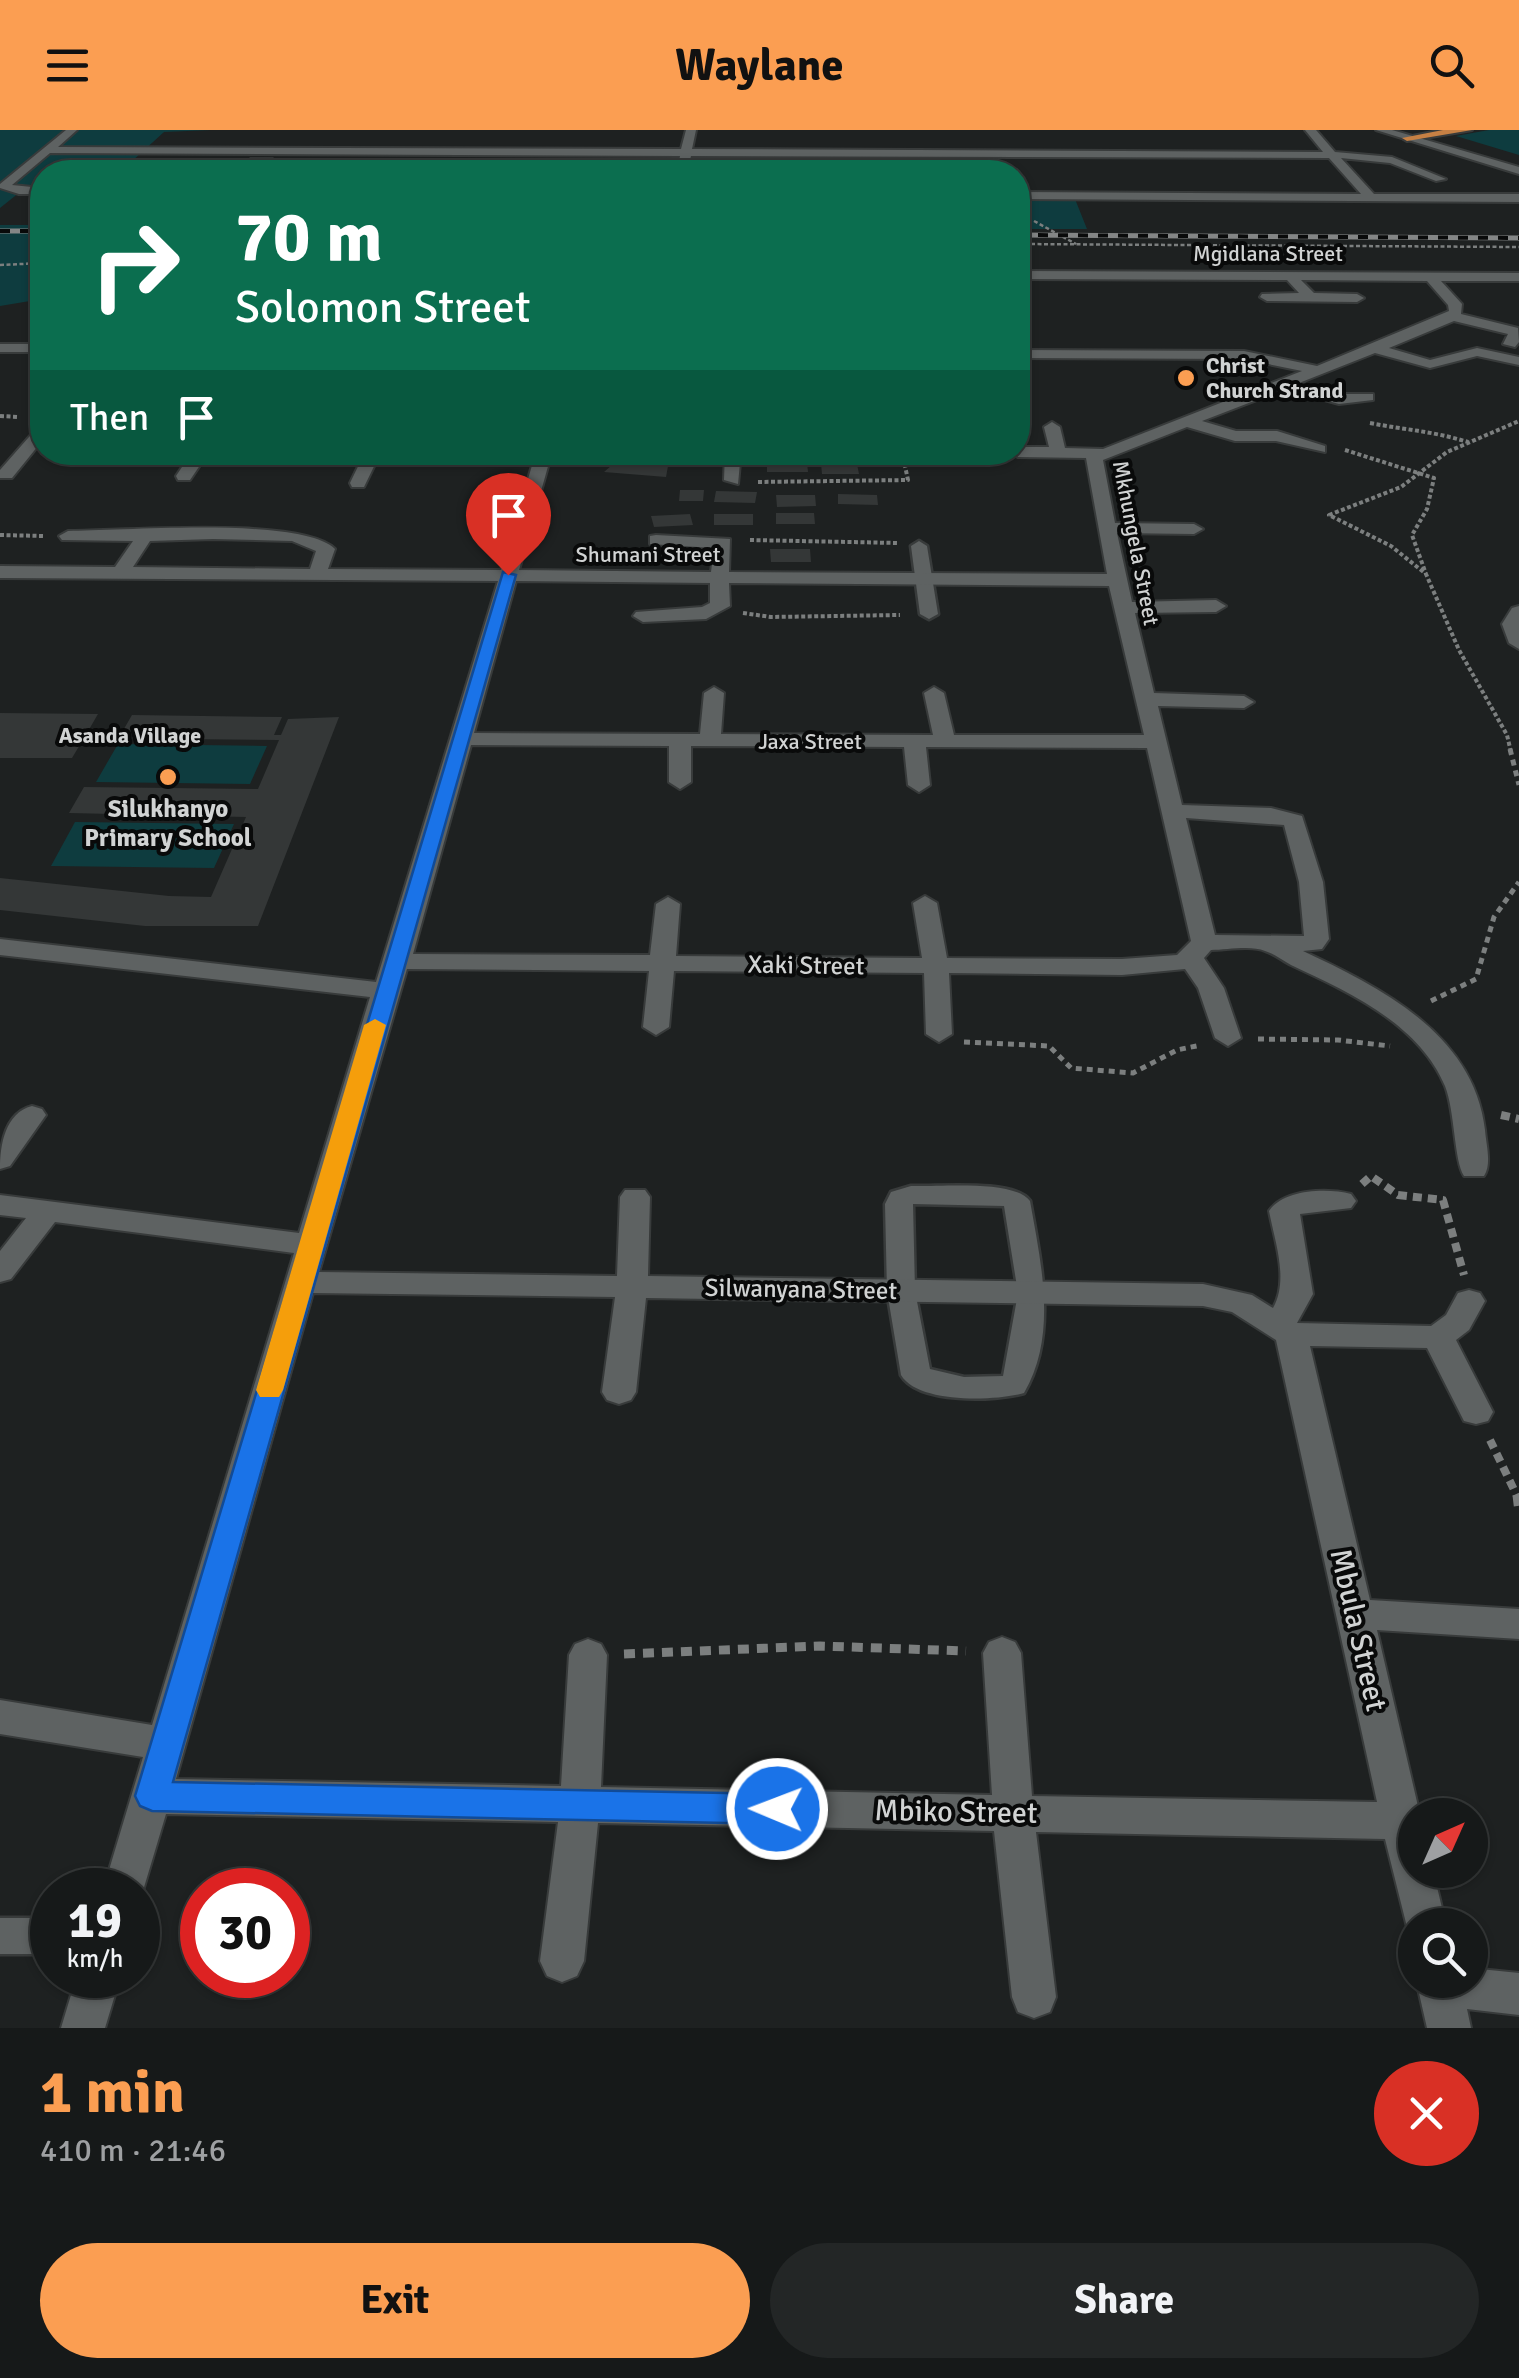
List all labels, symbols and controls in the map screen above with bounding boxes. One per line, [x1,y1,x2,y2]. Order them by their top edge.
icon: menu [40,38,95,93]
text: Waylane [675,38,844,93]
icon: search [1424,38,1479,93]
text: 70 m [235,194,383,280]
icon: right [70,200,200,330]
street label: Mgidlana Street [1193,240,1343,267]
text: Solomon Street [235,280,531,335]
place label: Christ Church Strand [1206,352,1343,404]
marker: Christ Church Strand [1175,367,1197,389]
icon: arrive [169,390,224,445]
text: Then [70,394,149,441]
street label: Mkhungela Street [1107,458,1165,628]
pin [466,473,551,576]
icon: arrive [481,488,536,543]
street label: Shumani Street [575,541,721,568]
district label: Asanda Village [59,722,201,749]
street label: Jaxa Street [758,728,862,755]
marker: Silukhanyo Primary School [157,766,179,788]
place label: Silukhanyo Primary School [84,793,252,853]
street label: Xaki Street [747,948,865,982]
street label: Silwanyana Street [704,1272,898,1306]
street label: Mbula Street [1321,1545,1395,1715]
position arrow [725,1757,829,1861]
street label: Mbiko Street [874,1792,1038,1832]
north arrow [1398,1798,1488,1888]
map controls [1398,1798,1488,1998]
speed limit sign: 30 [180,1868,310,1998]
text: 19 [68,1890,122,1952]
button: search [1398,1908,1488,1998]
text: km/h [67,1943,123,1974]
text: 1 min [40,2056,185,2130]
button: close [1374,2061,1479,2166]
text: 410 m · 21:46 [40,2131,226,2170]
button: Exit [40,2243,750,2358]
button: Share [770,2243,1479,2358]

